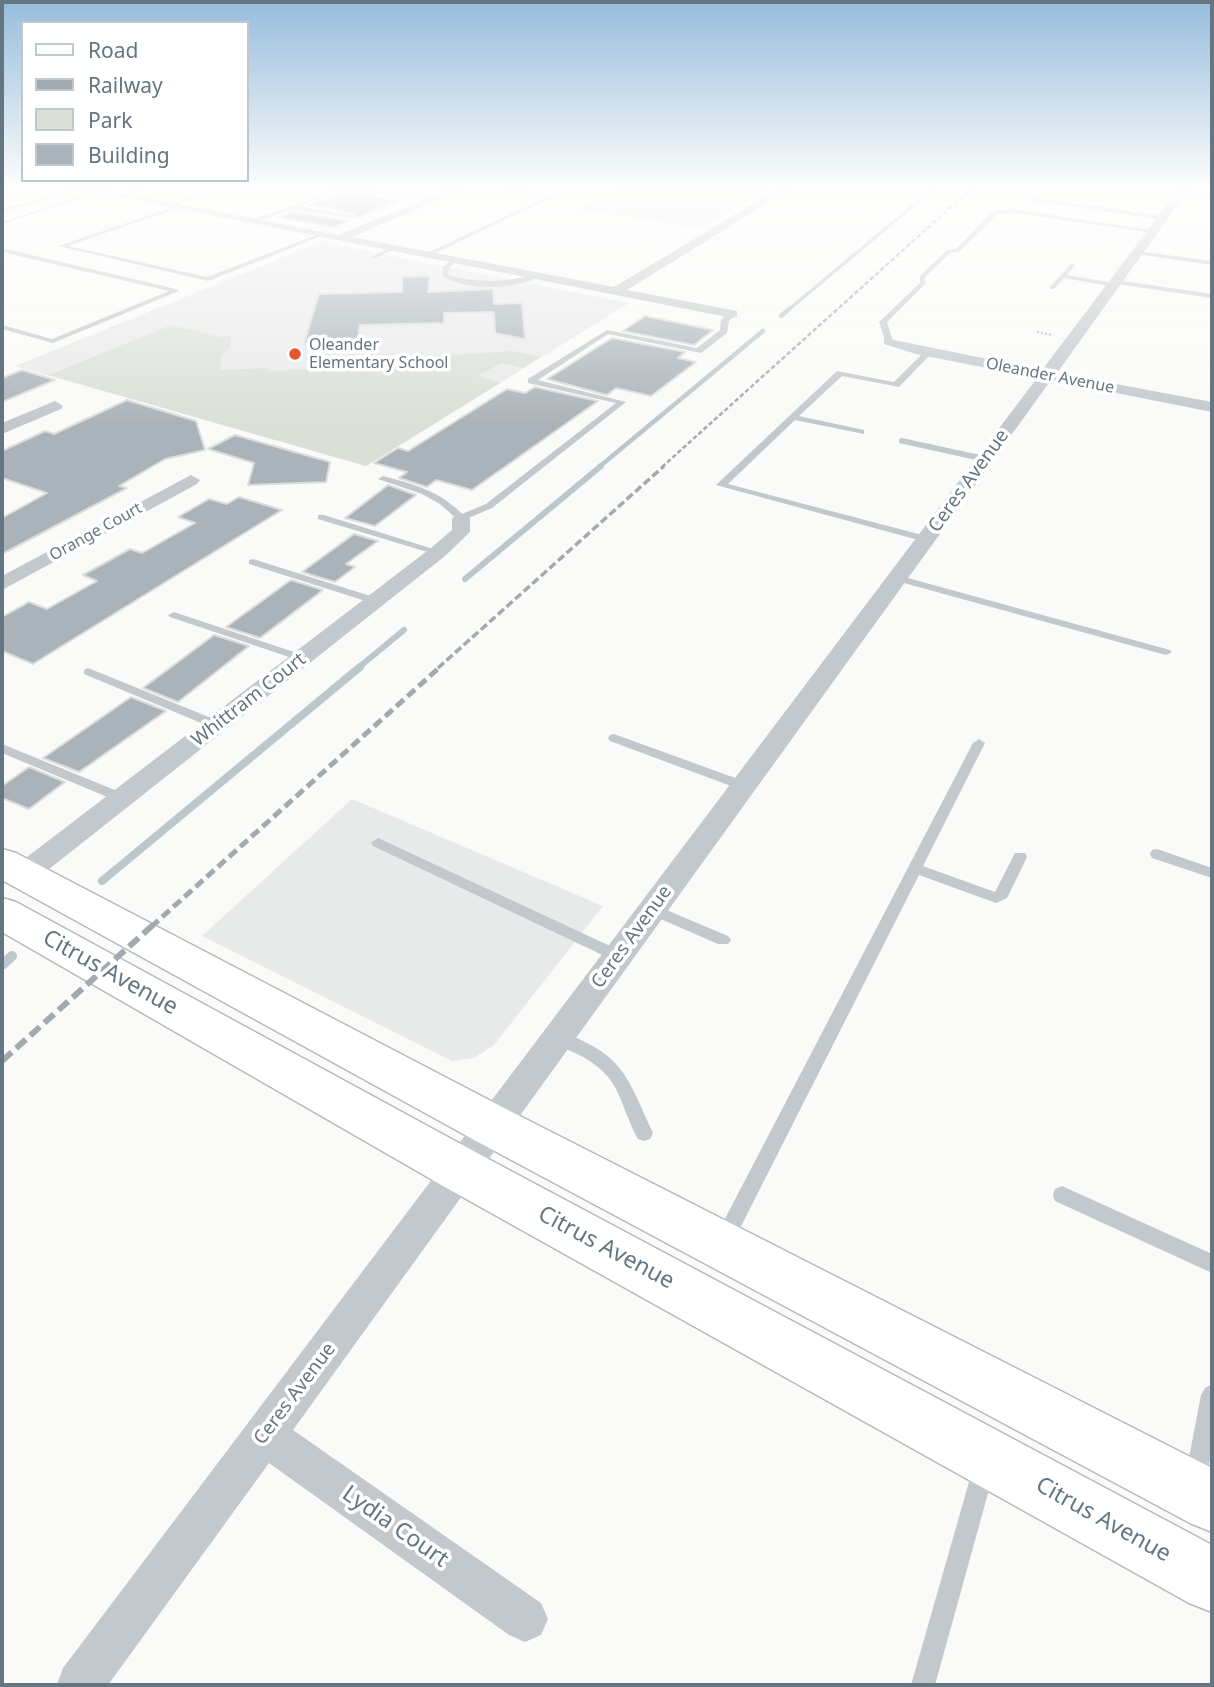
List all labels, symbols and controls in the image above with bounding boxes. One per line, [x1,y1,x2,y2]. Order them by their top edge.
legend [21,21,248,182]
text: Road [88,36,138,64]
text: Railway [88,71,163,99]
text: Park [88,106,132,134]
text: Building [88,141,170,169]
place label: Oleander Elementary School [309,335,448,373]
marker: Oleander Elementary School [287,346,303,362]
street label: Oleander Avenue [984,354,1116,398]
street label: Ceres Avenue [924,425,1014,537]
street label: Orange Court [46,499,146,565]
street label: Whittram Court [187,648,311,752]
street label: Ceres Avenue [587,881,677,993]
street label: Citrus Avenue [38,925,182,1021]
street label: Citrus Avenue [533,1201,679,1295]
street label: Ceres Avenue [249,1339,341,1449]
street label: Citrus Avenue [1031,1472,1175,1568]
street label: Lydia Court [337,1480,453,1574]

